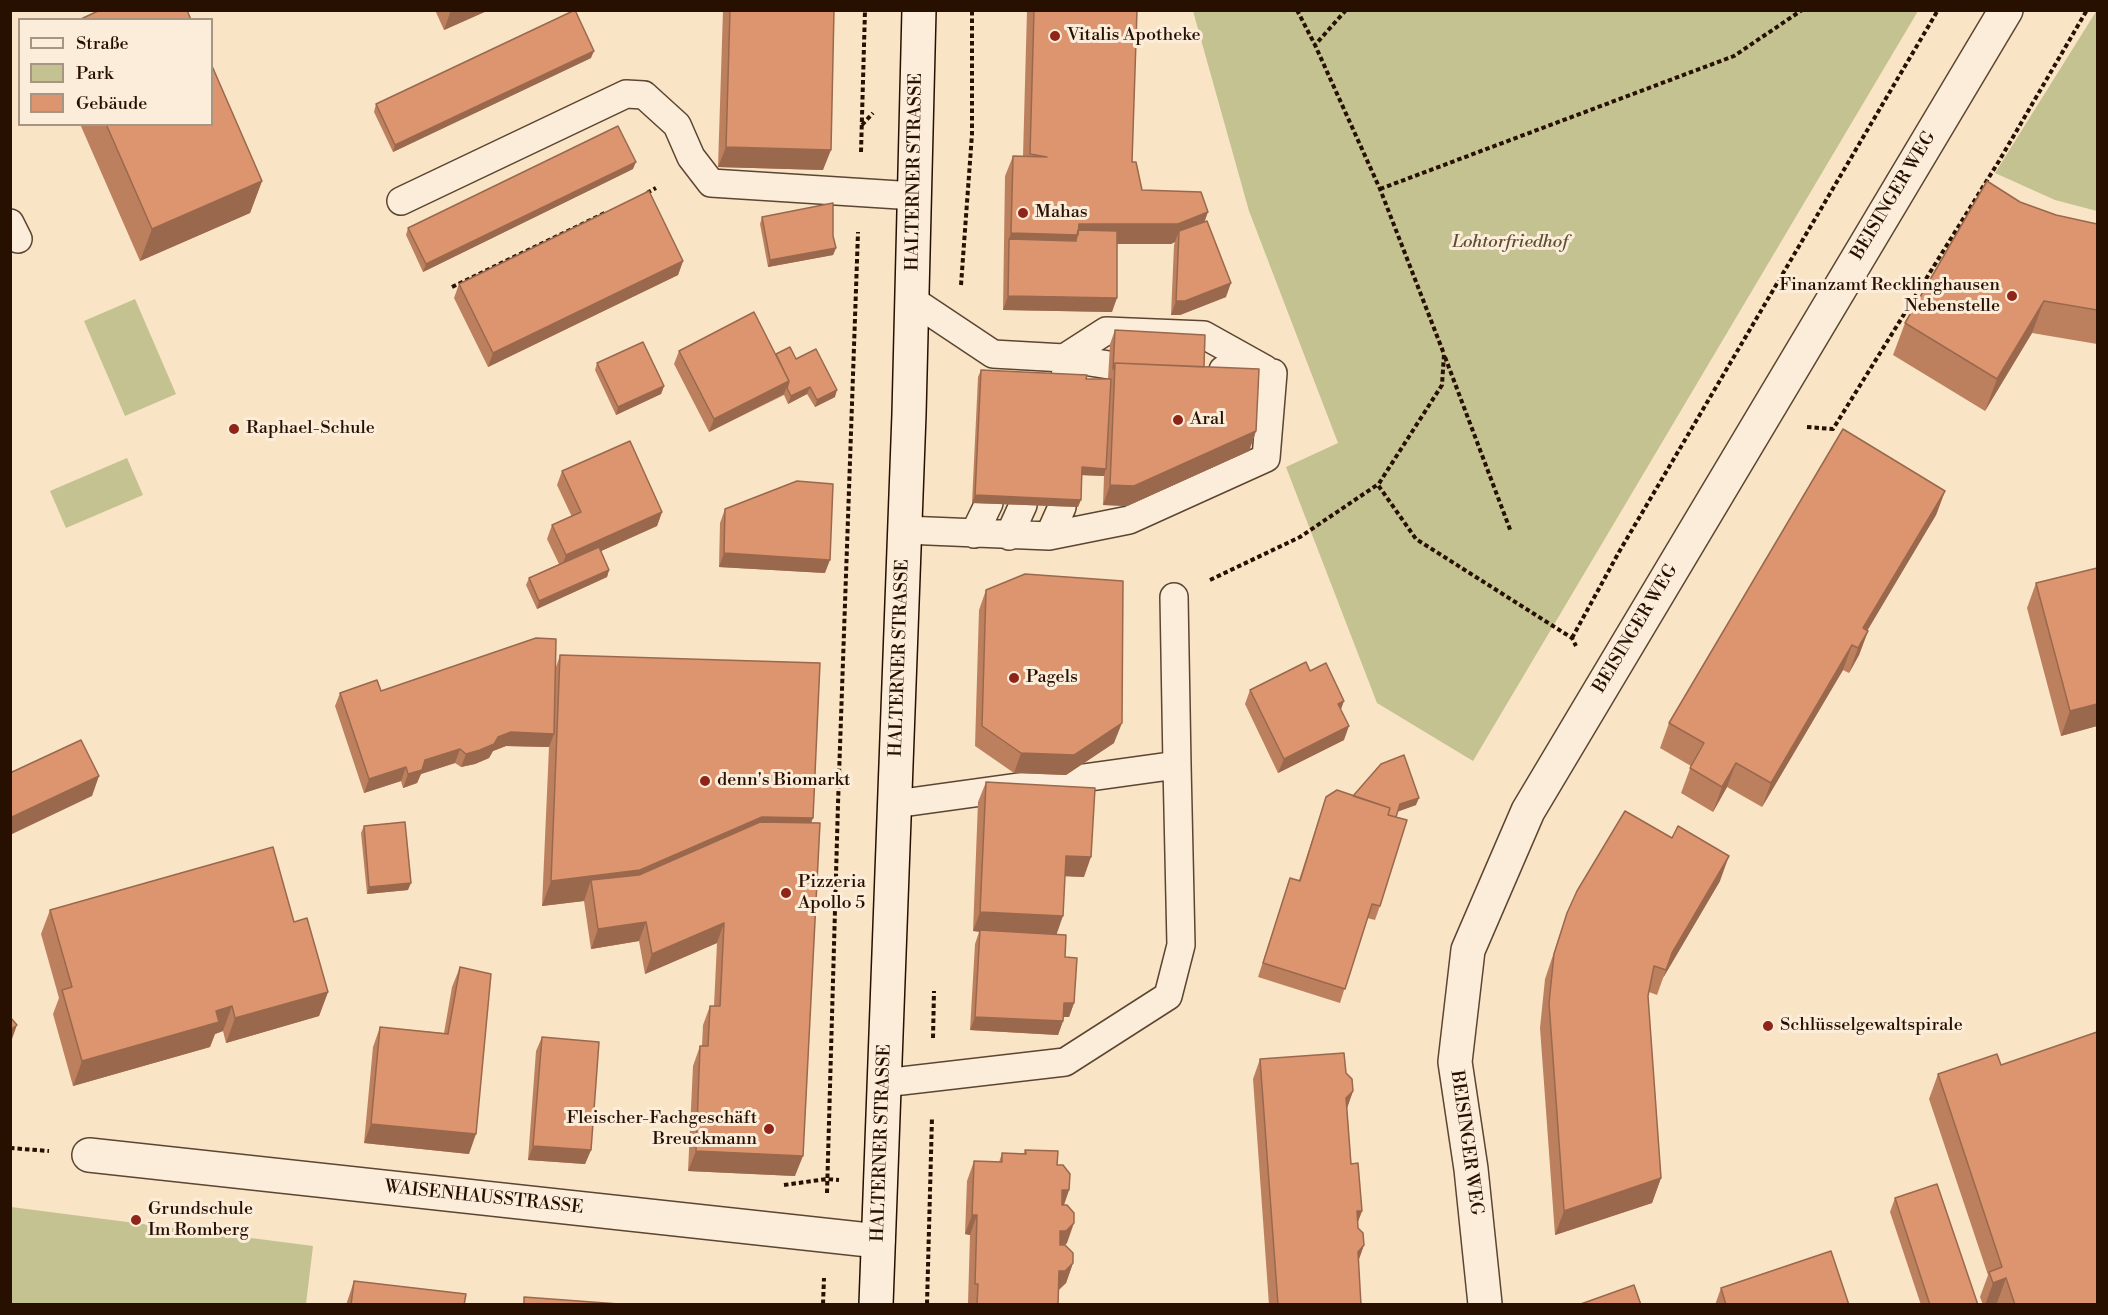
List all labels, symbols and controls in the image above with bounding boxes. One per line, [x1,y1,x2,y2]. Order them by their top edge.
legend [18,18,213,126]
place label: Vitalis Apotheke [1067,25,1201,47]
marker: Vitalis Apotheke [1048,29,1062,43]
text: Straße [76,32,129,55]
text: Park [76,62,113,85]
street label: HALTERNER STRASSE [902,73,928,271]
text: Gebäude [76,92,147,115]
street label: BEISINGER WEG [1847,128,1941,264]
place label: Mahas [1035,202,1088,224]
marker: Mahas [1016,206,1030,220]
park label: Lohtorfriedhof [1452,232,1568,254]
place label: Finanzamt Recklinghausen Nebenstelle [1779,275,2000,318]
marker: Finanzamt Recklinghausen Nebenstelle [2005,289,2019,303]
place label: Aral [1190,409,1224,431]
marker: Aral [1171,413,1185,427]
place label: Raphael-Schule [246,418,375,440]
marker: Raphael-Schule [227,422,241,436]
street label: HALTERNER STRASSE [886,559,914,757]
street label: BEISINGER WEG [1589,561,1683,697]
place label: Pagels [1026,667,1078,689]
marker: Pagels [1007,671,1021,685]
place label: denn's Biomarkt [717,770,850,792]
marker: denn's Biomarkt [698,774,712,788]
place label: Pizzeria Apollo 5 [798,872,866,914]
marker: Pizzeria Apollo 5 [779,886,793,900]
place label: Schlüsselgewaltspirale [1780,1015,1963,1037]
marker: Schlüsselgewaltspirale [1761,1019,1775,1033]
street label: HALTERNER STRASSE [868,1044,896,1242]
street label: BEISINGER WEG [1445,1069,1487,1217]
place label: Fleischer-Fachgeschäft Breuckmann [566,1108,757,1150]
marker: Fleischer-Fachgeschäft Breuckmann [762,1122,776,1136]
street label: WAISENHAUSSTRASSE [383,1177,585,1219]
place label: Grundschule Im Romberg [148,1199,253,1242]
marker: Grundschule Im Romberg [129,1213,143,1227]

